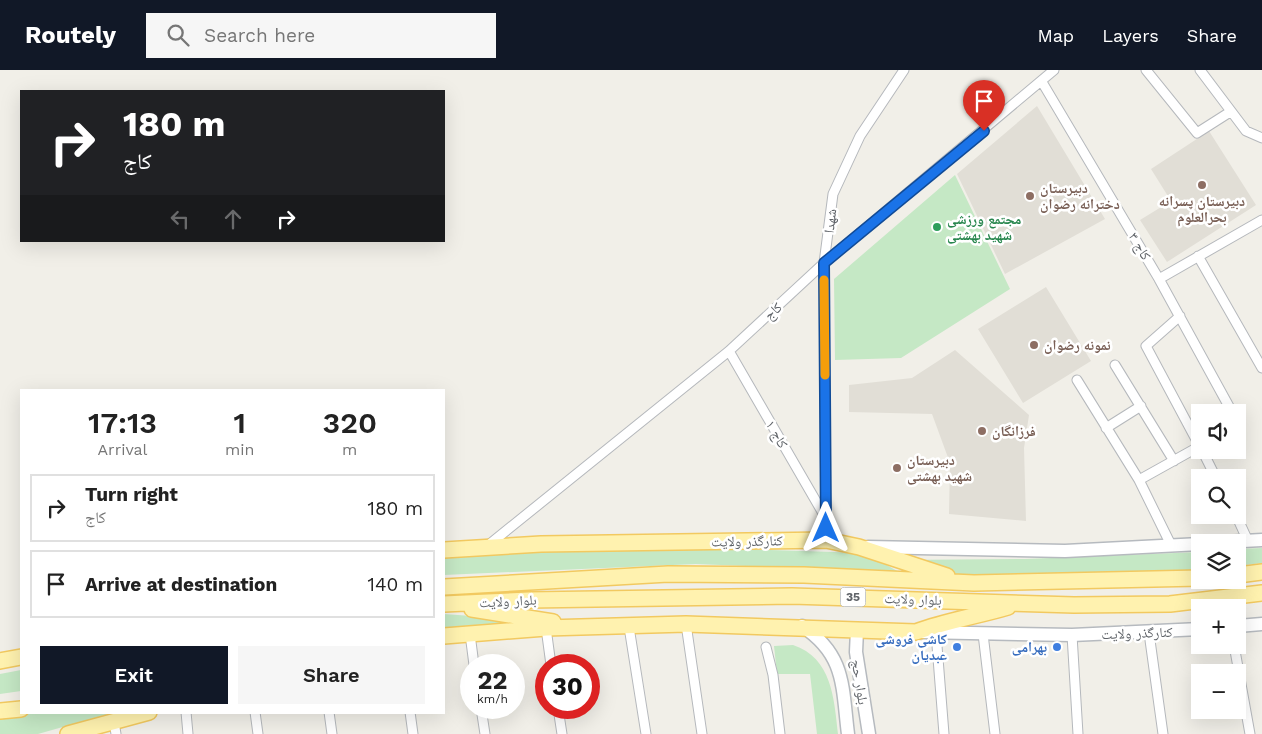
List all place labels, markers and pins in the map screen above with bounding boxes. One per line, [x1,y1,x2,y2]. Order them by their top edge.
pin [963,80,1005,131]
marker: دبیرستان پسرانه بحرالعلوم [1196,179,1208,191]
place label: دبیرستان دخترانه رضوان [1040,180,1120,213]
marker: دبیرستان دخترانه رضوان [1024,190,1036,202]
place label: دبیرستان پسرانه بحرالعلوم [1159,193,1245,227]
place label: مجتمع ورزشی شهید بهشتی [947,211,1021,244]
marker: مجتمع ورزشی شهید بهشتی [931,221,943,233]
place label: نمونه رضوان [1044,337,1111,354]
marker: نمونه رضوان [1028,339,1040,351]
place label: فرزانگان [992,423,1036,440]
marker: فرزانگان [976,425,988,437]
place label: دبیرستان شهید بهشتی [907,452,972,485]
marker: دبیرستان شهید بهشتی [891,462,903,474]
place label: کاشی فروشی عبدیان [875,631,947,664]
place label: بهرامی [1012,639,1047,656]
marker: کاشی فروشی عبدیان [951,641,963,653]
marker: بهرامی [1051,641,1063,653]

